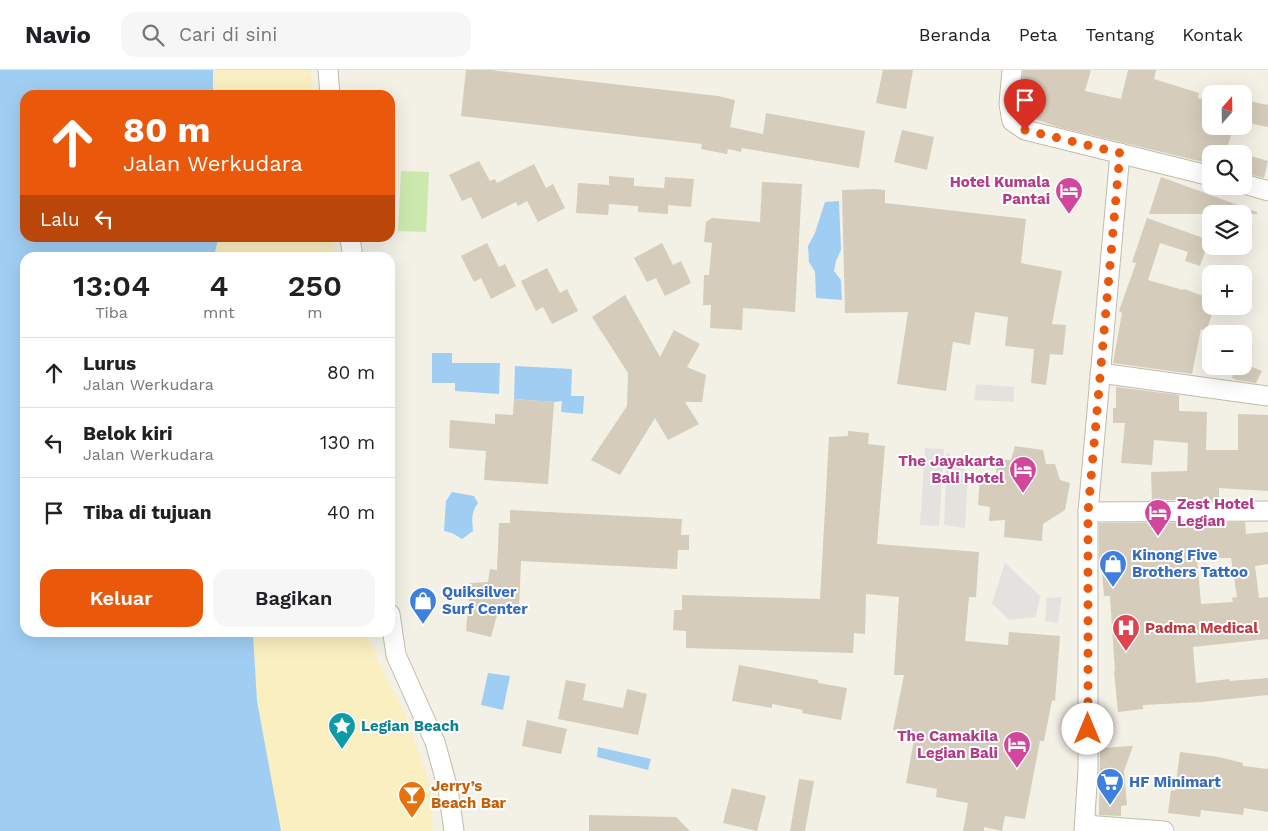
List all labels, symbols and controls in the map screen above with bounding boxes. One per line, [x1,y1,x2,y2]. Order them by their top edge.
search box [121,12,471,57]
text: Navio [25,21,91,49]
icon: search [139,21,167,49]
text: Cari di sini [179,23,277,46]
text: Beranda [919,24,991,45]
text: Peta [1019,24,1057,45]
text: Tentang [1085,24,1154,45]
text: Kontak [1182,24,1243,45]
pin [1004,79,1046,130]
north arrow [1202,85,1252,135]
map controls [1202,85,1252,375]
icon: arrive [1011,86,1039,114]
text: 80 m [123,109,210,151]
icon: ahead [40,110,105,175]
button: search [1202,145,1252,195]
text: Jalan Werkudara [123,151,303,176]
place label: Hotel Kumala Pantai [950,173,1050,208]
hotel icon: Hotel Kumala Pantai [1054,176,1084,215]
icon: left [90,205,118,233]
button: layers [1202,205,1252,255]
text: Lalu [40,208,80,231]
button: + [1202,265,1252,315]
text: 13:04 [73,268,150,303]
text: 4 [209,268,228,303]
text: 250 [288,268,342,303]
text: Tiba [95,303,128,322]
text: mnt [203,303,235,322]
text: m [307,303,323,322]
button: − [1202,325,1252,375]
text: Lurus [83,352,136,375]
icon: ahead [40,359,68,387]
text: 80 m [327,361,375,384]
text: Jalan Werkudara [83,375,214,394]
text: Belok kiri [83,422,173,445]
icon: left [40,429,68,457]
text: 130 m [320,431,375,454]
text: Jalan Werkudara [83,445,214,464]
place label: The Jayakarta Bali Hotel [898,452,1004,487]
hotel icon: The Jayakarta Bali Hotel [1008,455,1038,494]
place label: Zest Hotel Legian [1177,495,1254,530]
hotel icon: Zest Hotel Legian [1143,498,1173,537]
icon: arrive [40,499,68,527]
text: Tiba di tujuan [83,501,212,524]
text: 40 m [327,501,375,524]
place label: Kinong Five Brothers Tattoo [1132,546,1248,581]
shop icon: Kinong Five Brothers Tattoo [1098,549,1128,588]
button: Keluar [40,569,203,627]
button: Bagikan [213,569,375,627]
place label: Quiksilver Surf Center [442,583,528,618]
shop icon: Quiksilver Surf Center [408,586,438,625]
hospital icon: Padma Medical [1111,613,1141,652]
place label: Padma Medical [1145,619,1258,637]
position arrow [1061,702,1113,754]
place icon: Legian Beach [327,711,357,750]
place label: Legian Beach [361,717,459,735]
place label: The Camakila Legian Bali [897,727,998,762]
hotel icon: The Camakila Legian Bali [1002,730,1032,769]
supermarket icon: HF Minimart [1095,767,1125,806]
place label: HF Minimart [1129,773,1221,791]
place label: Jerry’s Beach Bar [431,777,507,812]
bar icon: Jerry’s Beach Bar [397,780,427,819]

